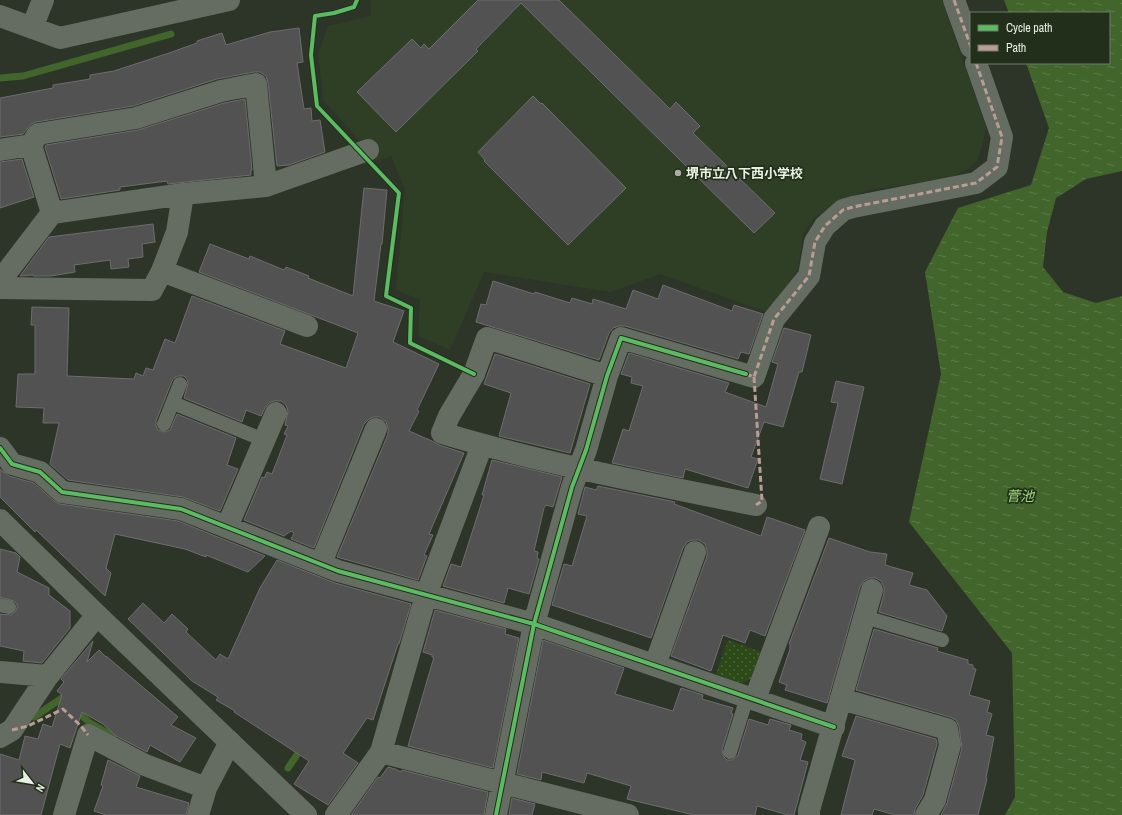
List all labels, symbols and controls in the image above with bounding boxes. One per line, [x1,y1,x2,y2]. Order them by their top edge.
legend [970,12,1110,64]
text: Cycle path [1006,20,1053,36]
text: Path [1006,40,1026,56]
place label: 堺市立八下西小学校 [686,165,803,182]
marker: 堺市立八下西小学校 [673,168,683,178]
water label: 菅池 [1006,487,1036,505]
north arrow [12,763,52,803]
text: N [33,782,48,795]

